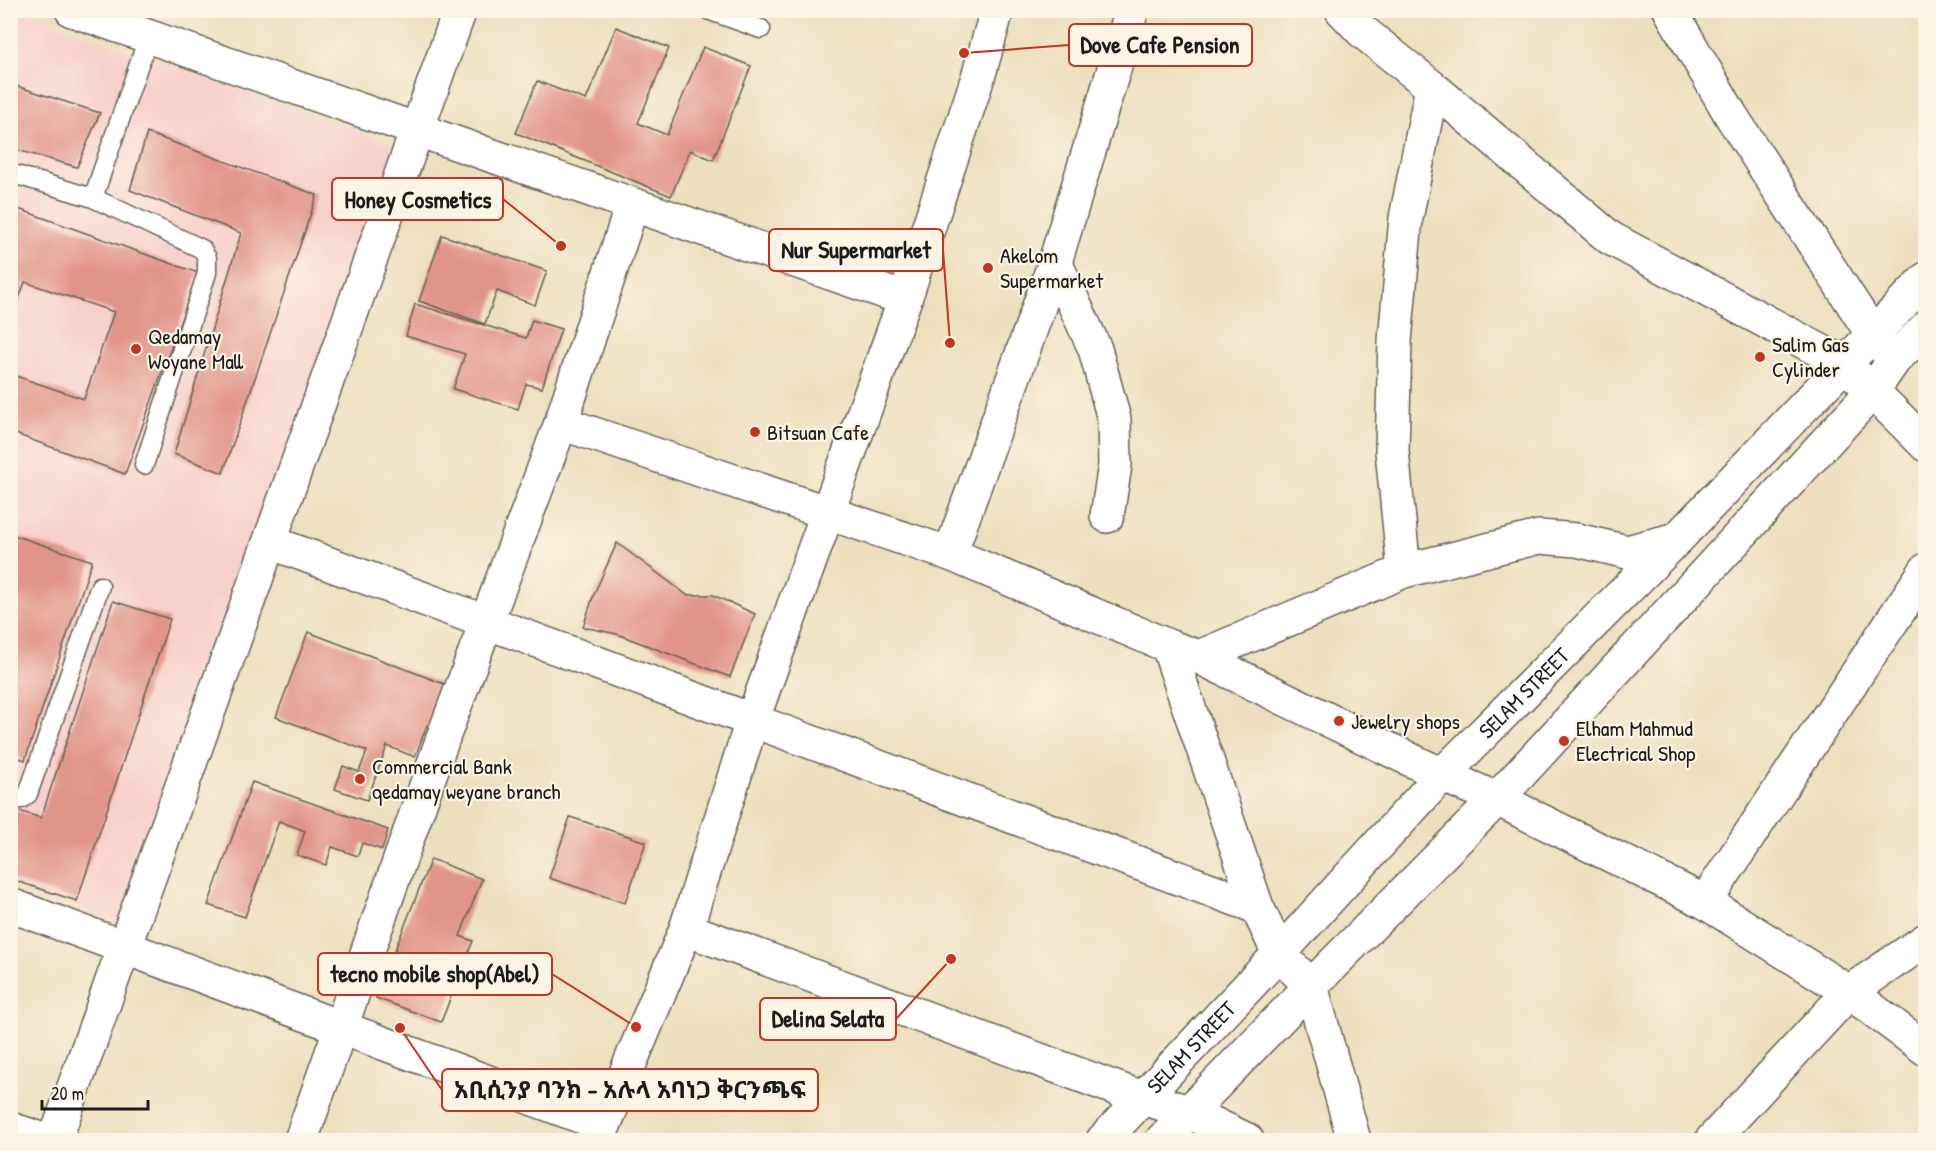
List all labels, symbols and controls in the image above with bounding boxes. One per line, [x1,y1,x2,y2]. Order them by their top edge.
callout: Dove Cafe Pension [1069,24,1252,66]
text: Dove Cafe Pension [1080,28,1240,60]
callout: Honey Cosmetics [332,178,503,220]
text: Honey Cosmetics [344,183,492,216]
callout: Nur Supermarket [769,229,943,271]
text: Nur Supermarket [781,233,932,266]
place label: Akelom Supermarket [1000,240,1103,295]
marker: Akelom Supermarket [981,261,995,275]
place label: Qedamay Woyane Mall [148,321,244,376]
place label: Salim Gas Cylinder [1772,329,1849,384]
marker: Qedamay Woyane Mall [129,342,143,356]
marker: Salim Gas Cylinder [1753,350,1767,364]
place label: Bitsuan Cafe [767,417,869,447]
marker: Bitsuan Cafe [748,425,762,439]
street label: SELAM STREET [1472,640,1576,745]
place label: Jewelry shops [1351,706,1460,736]
place label: Elham Mahmud Electrical Shop [1576,713,1696,768]
marker: Jewelry shops [1332,714,1346,728]
marker: Elham Mahmud Electrical Shop [1557,734,1571,748]
place label: Commercial Bank qedamay weyane branch [372,751,561,806]
marker: Commercial Bank qedamay weyane branch [353,772,367,786]
callout: tecno mobile shop(Abel) [318,953,552,995]
text: tecno mobile shop(Abel) [329,957,540,990]
street label: SELAM STREET [1140,994,1243,1100]
callout: Delina Selata [760,998,896,1040]
text: Delina Selata [772,1002,885,1034]
callout: አቢሲንያ ባንክ - አሉላ አባነጋ ቅርንጫፍ [442,1069,818,1111]
scale bar [42,1073,148,1111]
text: አቢሲንያ ባንክ - አሉላ አባነጋ ቅርንጫፍ [454,1073,806,1105]
text: 20 m [51,1081,84,1106]

